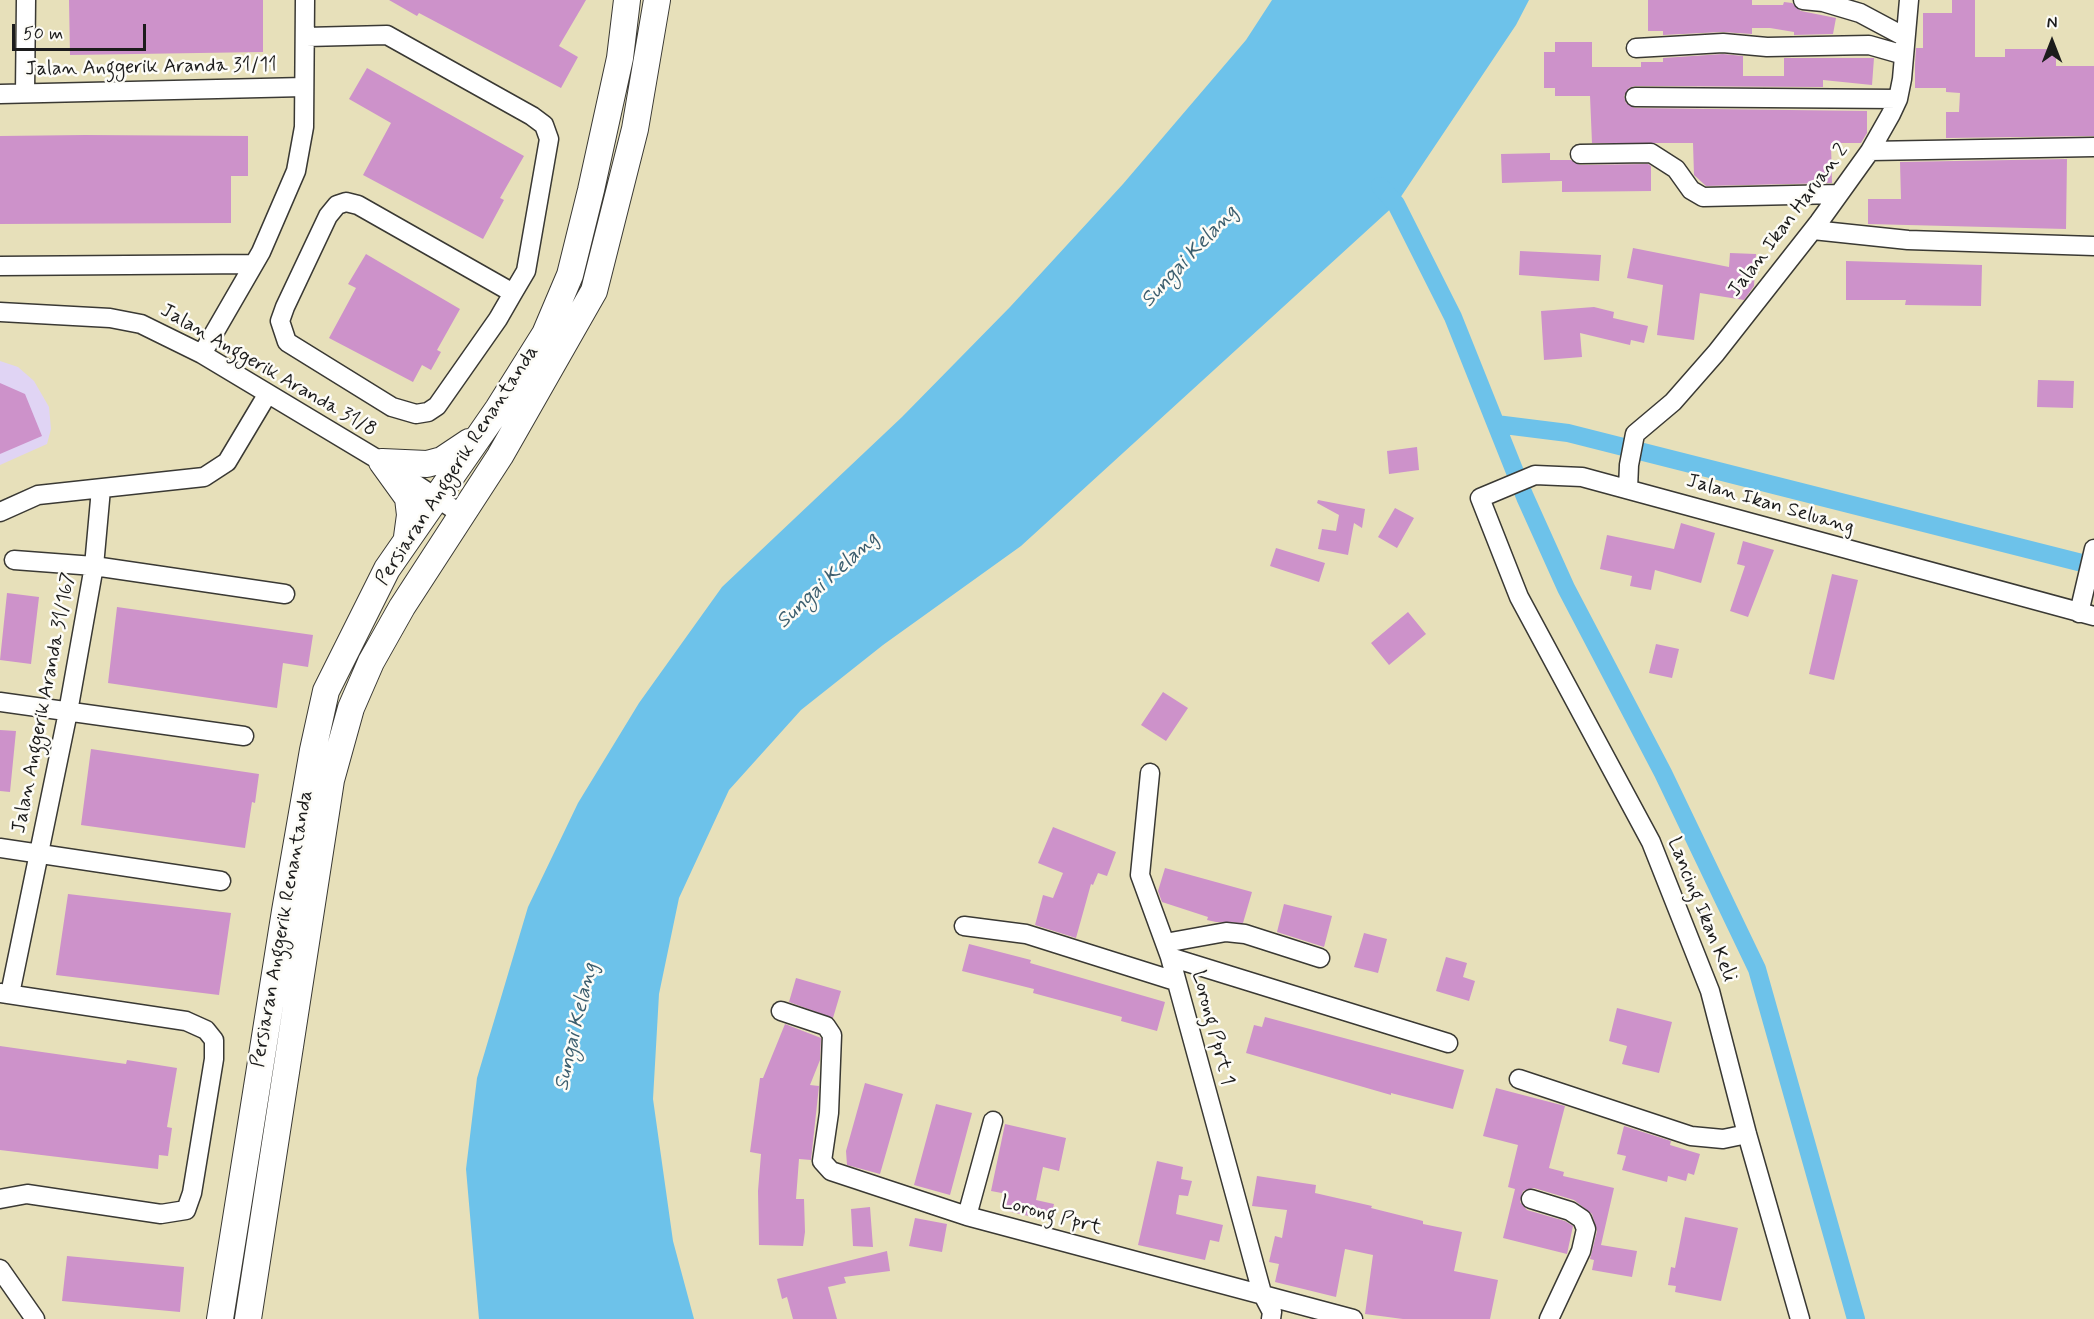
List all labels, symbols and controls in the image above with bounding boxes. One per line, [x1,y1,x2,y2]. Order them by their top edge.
scale bar [15,12,148,50]
north arrow [2022,12,2082,72]
text: N [2047,13,2057,34]
text: 50 m [23,22,63,46]
street label: Jalan Anggerik Aranda 31/11 [25,54,277,82]
street label: Jalan Ikan Haruan 2 [1724,140,1854,302]
water label: Sungai Kelang [1136,201,1244,313]
street label: Jalan Anggerik Aranda 31/8 [156,299,380,443]
street label: Persiaran Anggerik Renantanda [371,342,545,590]
street label: Jalan Ikan Seluang [1683,470,1857,540]
water label: Sungai Kelang [772,527,884,635]
street label: Jalan Anggerik Aranda 31/167 [8,570,82,836]
street label: Persiaran Anggerik Renantanda [247,789,319,1069]
street label: Lancing Ikan Keli [1661,834,1741,986]
water label: Sungai Kelang [550,961,604,1093]
street label: Lorong Pprt 1 [1185,968,1239,1088]
street label: Lorong Pprt [998,1191,1104,1241]

